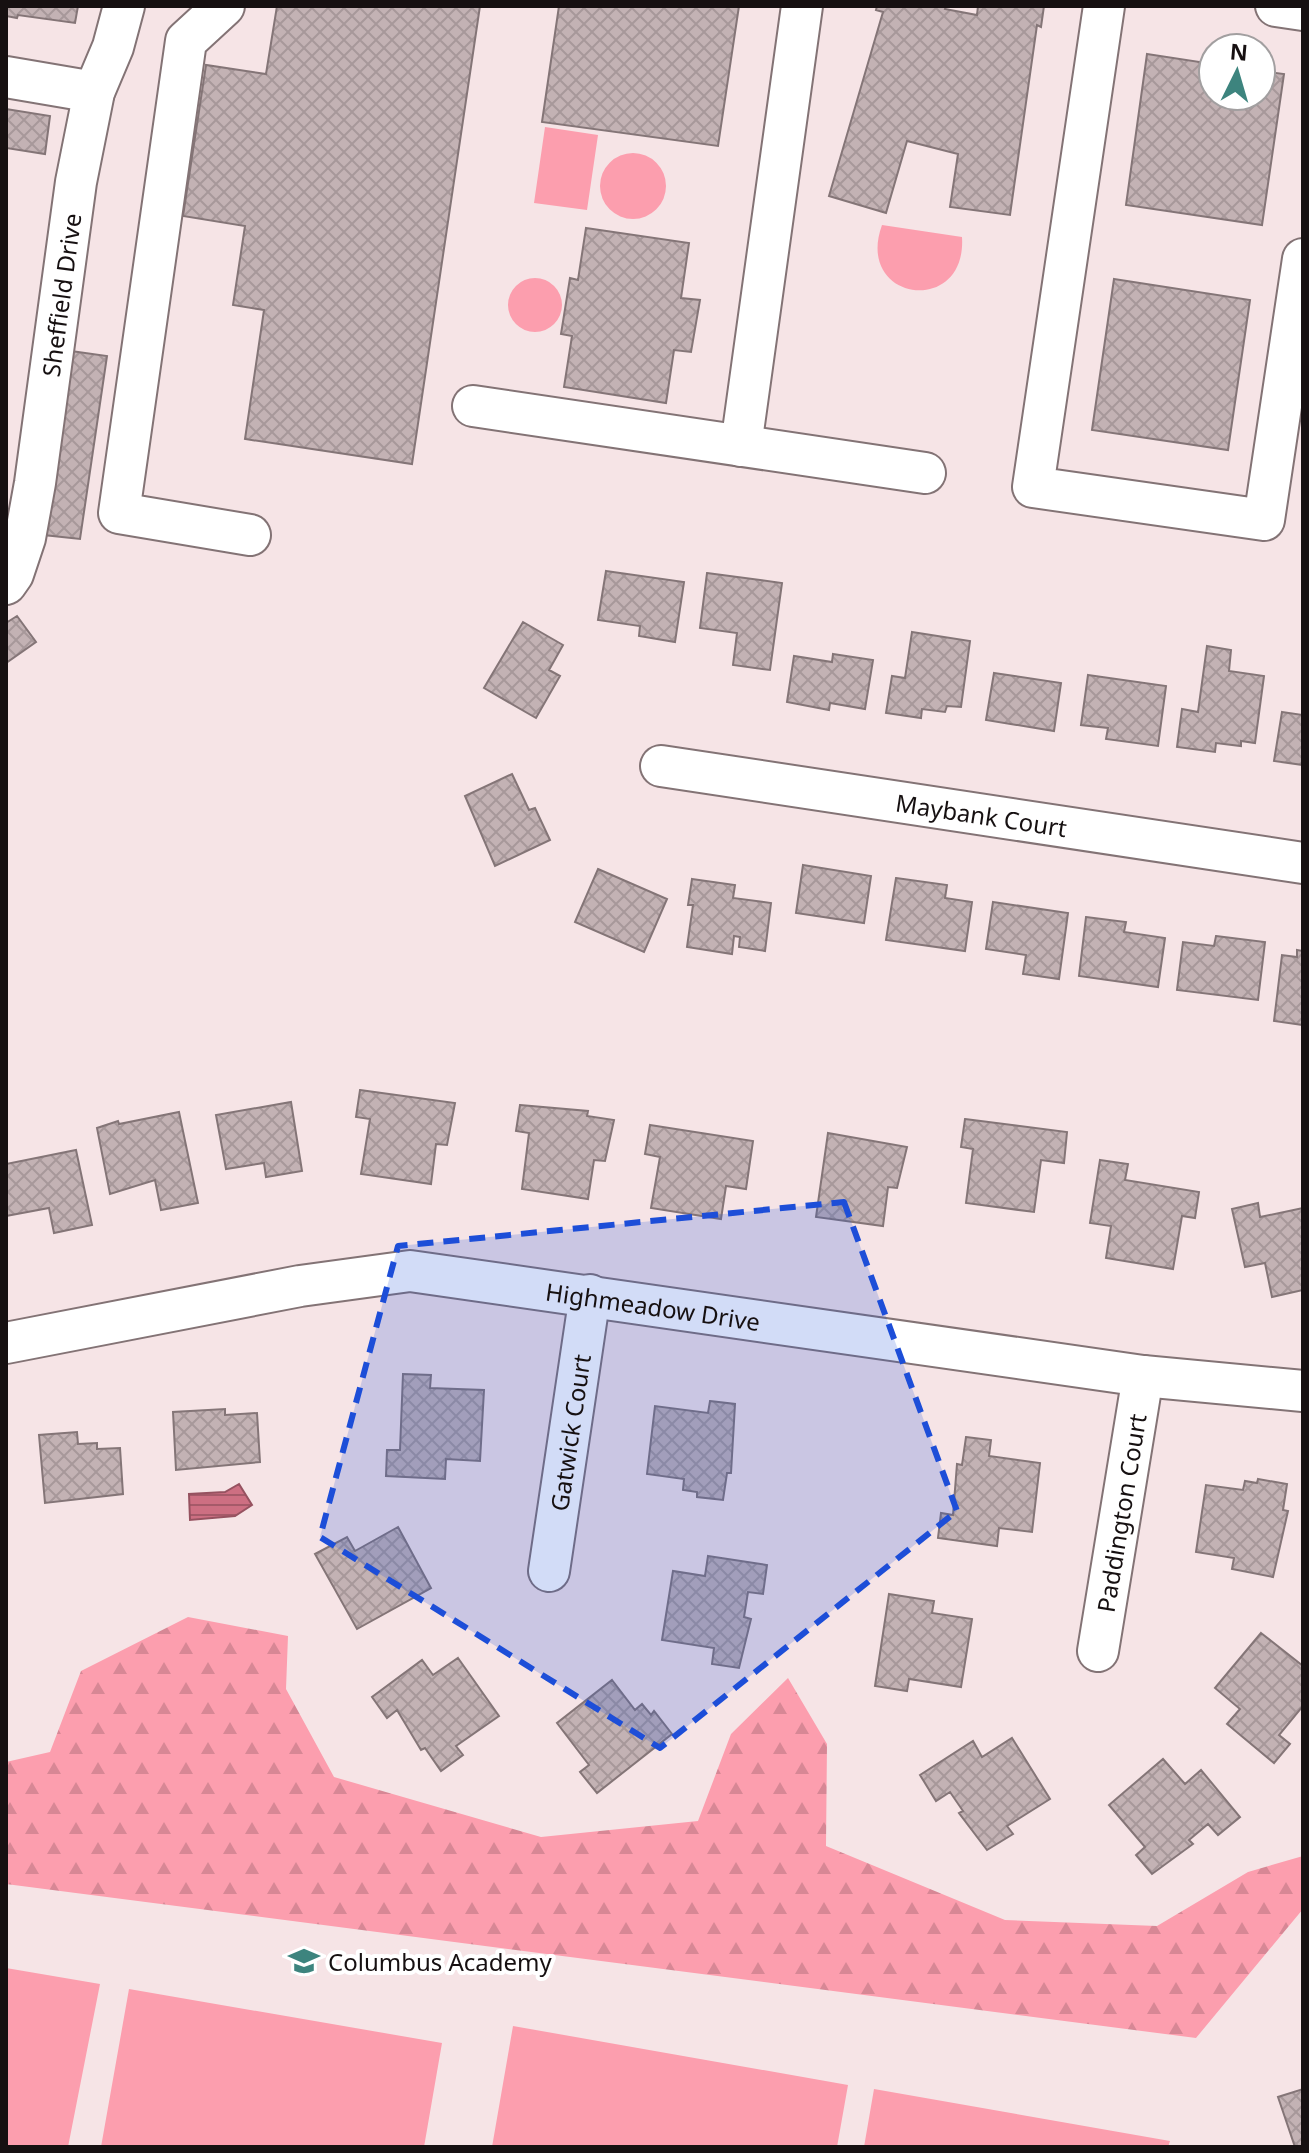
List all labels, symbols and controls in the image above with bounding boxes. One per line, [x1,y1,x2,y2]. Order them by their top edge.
north arrow [1197,32,1277,112]
text: N [1229,35,1249,67]
street label: Sheffield Drive [33,211,88,379]
street label: Maybank Court [893,785,1070,844]
street label: Highmeadow Drive [544,1274,762,1337]
street label: Gatwick Court [542,1351,598,1513]
street label: Paddington Court [1088,1411,1153,1615]
school or university icon: Columbus Academy [287,1944,321,1978]
place label: Columbus Academy [328,1945,553,1978]

